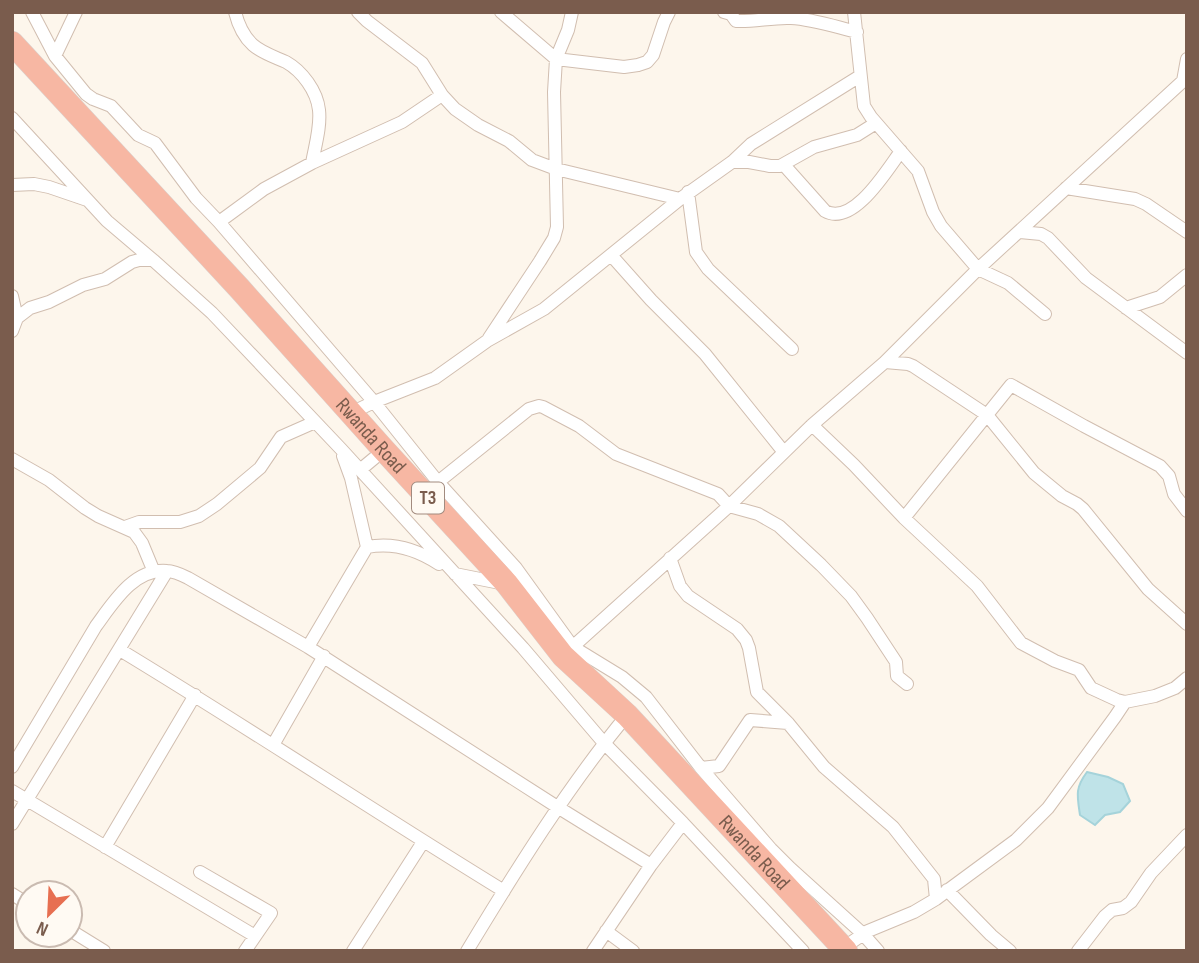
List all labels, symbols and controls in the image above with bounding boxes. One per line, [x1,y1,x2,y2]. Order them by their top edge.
street label: Rwanda Road [331,393,412,478]
road number: T3 [412,482,444,513]
street label: Rwanda Road [714,810,795,895]
north arrow [14,879,84,949]
text: N [33,916,52,941]

